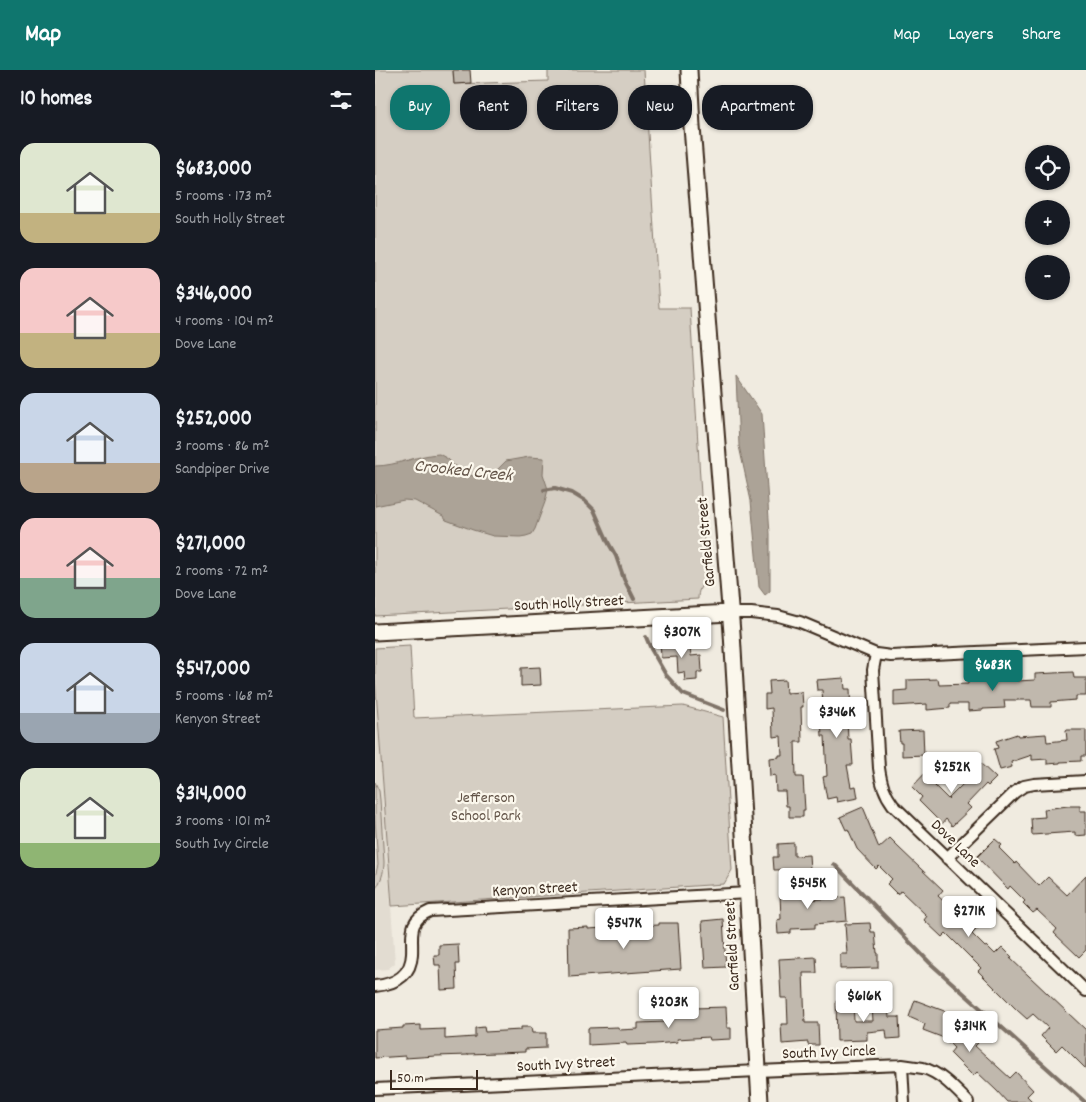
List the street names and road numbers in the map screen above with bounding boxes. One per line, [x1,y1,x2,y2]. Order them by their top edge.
street label: Garfield Street [692,496,722,588]
street label: South Holly Street [514,590,625,618]
street label: Dove Lane [925,814,985,874]
street label: Kenyon Street [492,876,578,904]
street label: Garfield Street [719,900,747,991]
street label: South Ivy Circle [782,1040,876,1066]
street label: South Ivy Street [516,1051,616,1079]

